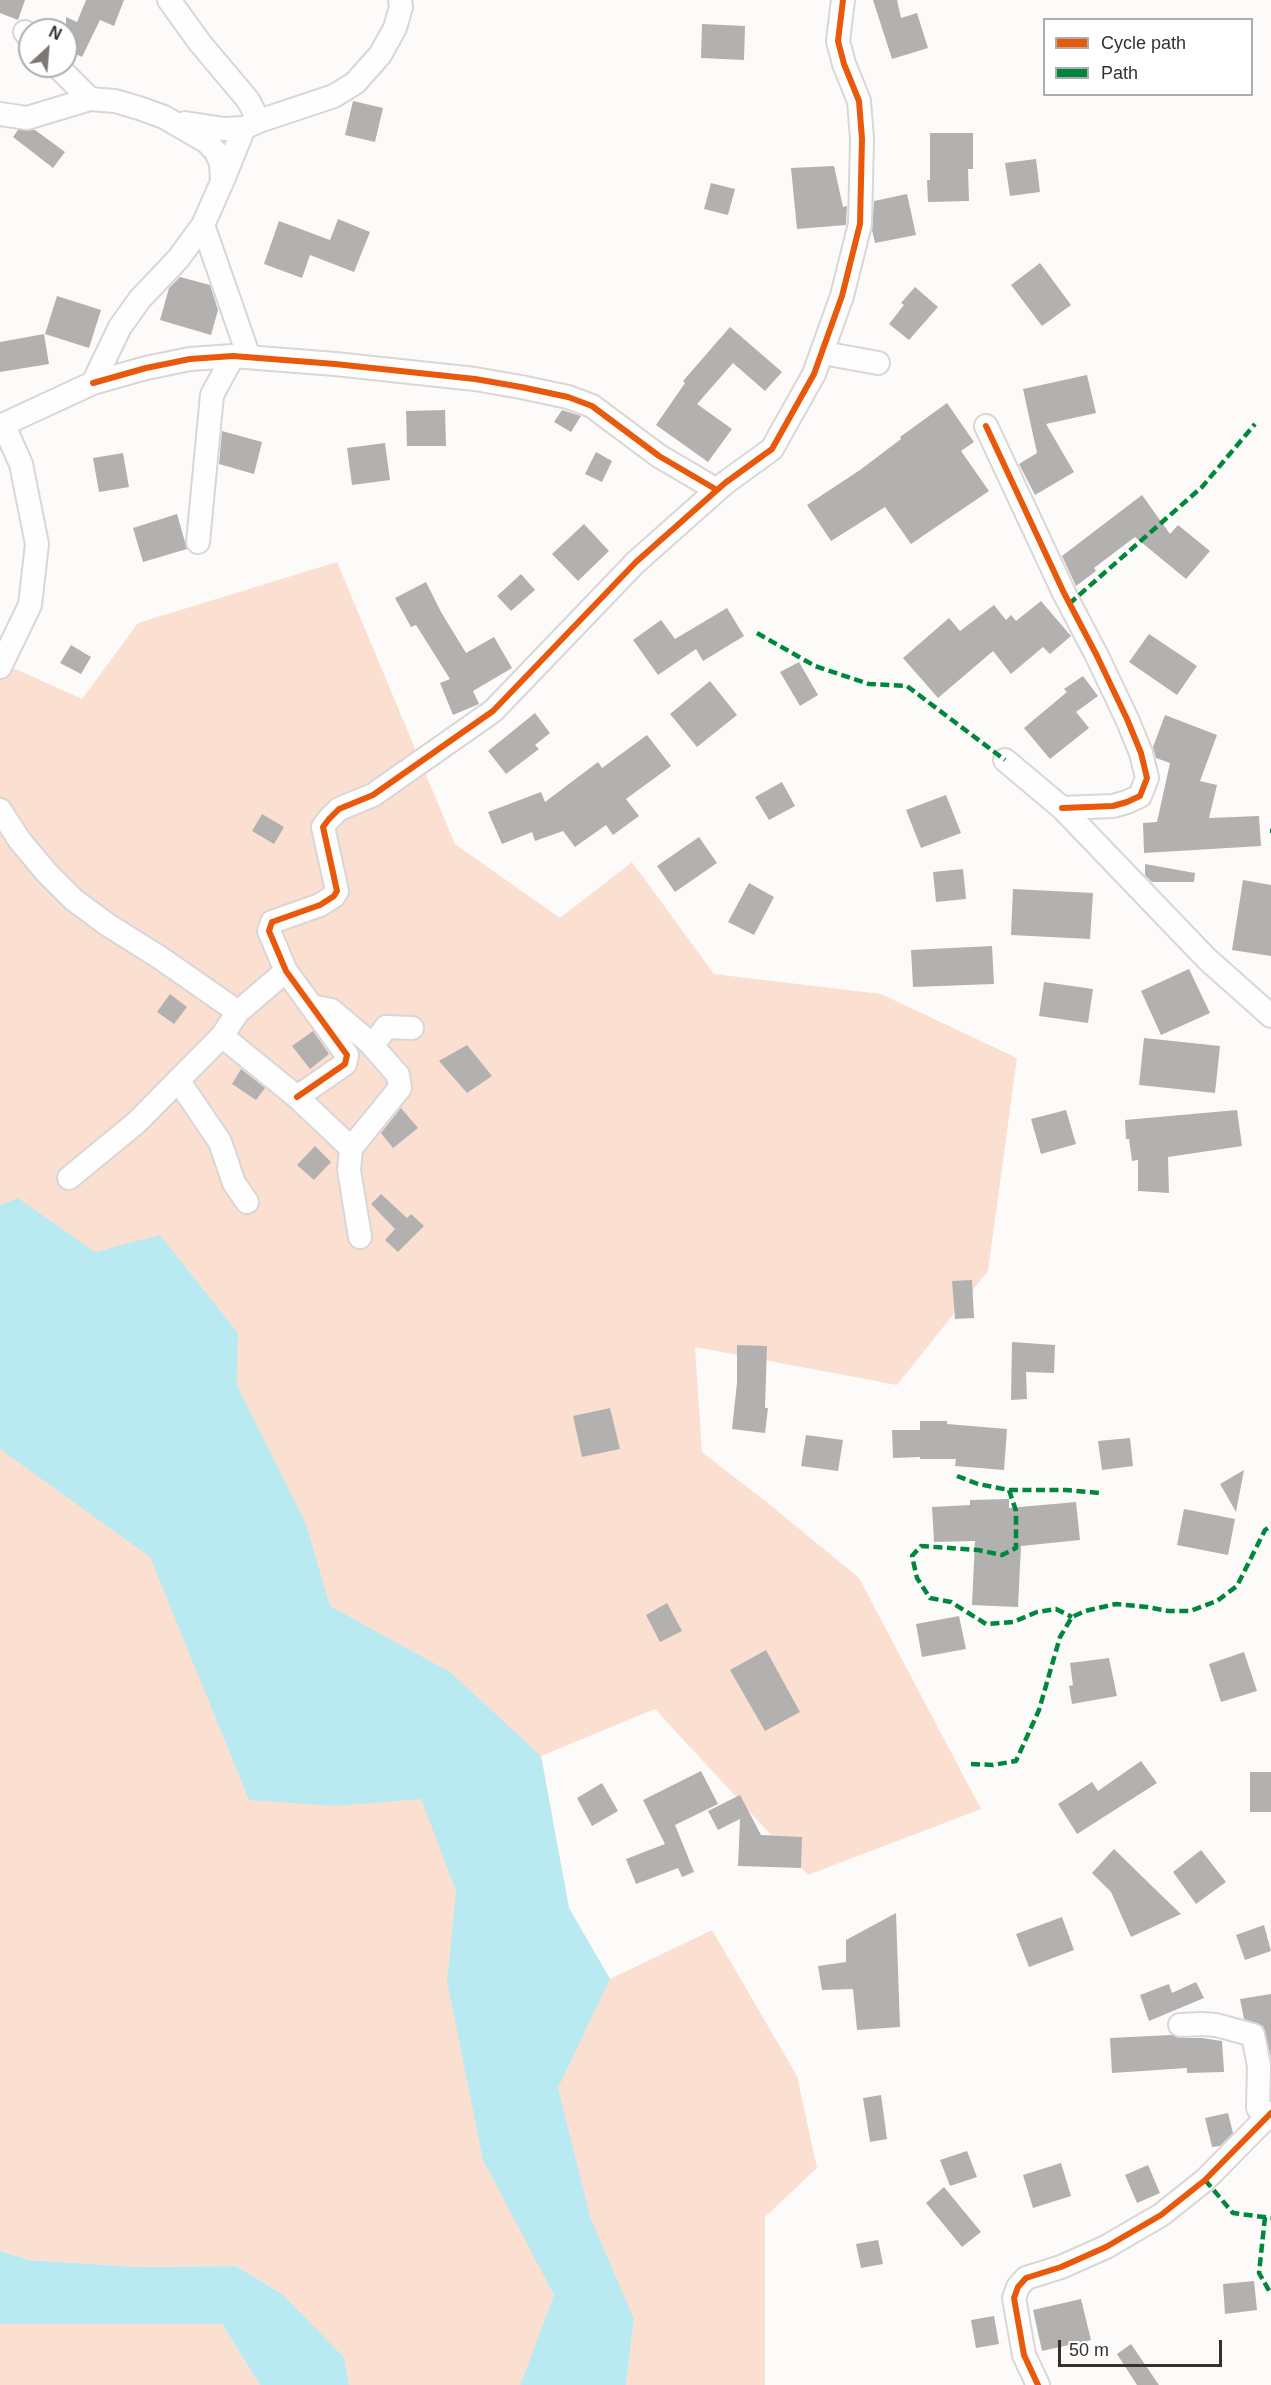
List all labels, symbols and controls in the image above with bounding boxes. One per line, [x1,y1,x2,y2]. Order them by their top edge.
north arrow [18,18,78,78]
legend [1043,18,1253,96]
text: N [46,23,64,43]
text: Cycle path [1101,33,1186,53]
text: Path [1101,63,1138,83]
scale bar [1061,2328,1224,2366]
text: 50 m [1069,2340,1109,2360]

